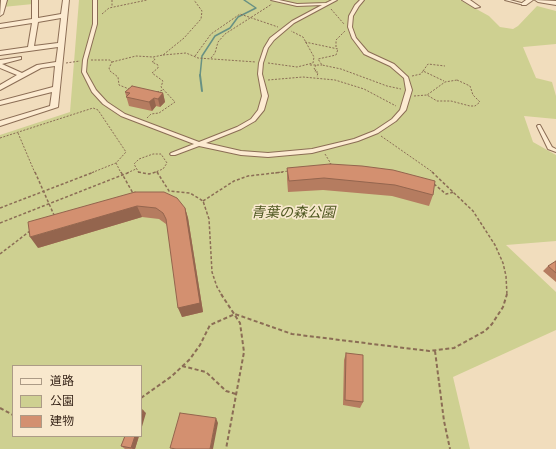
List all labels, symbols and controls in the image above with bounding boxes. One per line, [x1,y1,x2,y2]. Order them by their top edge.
park label: 青葉の森公園 [251,206,335,222]
legend [12,365,142,437]
text: 道路 [50,372,74,391]
text: 公園 [50,392,74,411]
text: 建物 [50,412,74,431]

